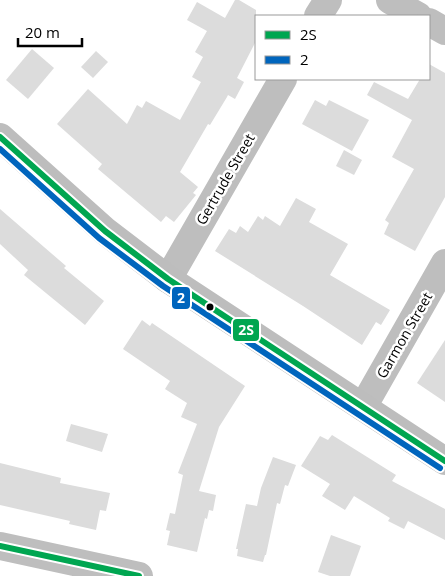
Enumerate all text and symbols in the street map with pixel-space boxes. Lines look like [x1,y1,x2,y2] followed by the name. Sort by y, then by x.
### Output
[18,15,81,47] scale bar
[255,15,430,80] legend
[25,22,60,42] text: 20 m
[300,24,317,44] text: 2S
[300,49,309,69] text: 2
[191,130,259,228] street label: Gertrude Street
[171,286,191,310] line badge: 2
[177,288,185,307] text: 2
[372,289,436,381] street label: Garmon Street
[205,302,215,312] unlabelled marker
[232,318,260,342] line badge: 2S
[238,320,254,339] text: 2S

